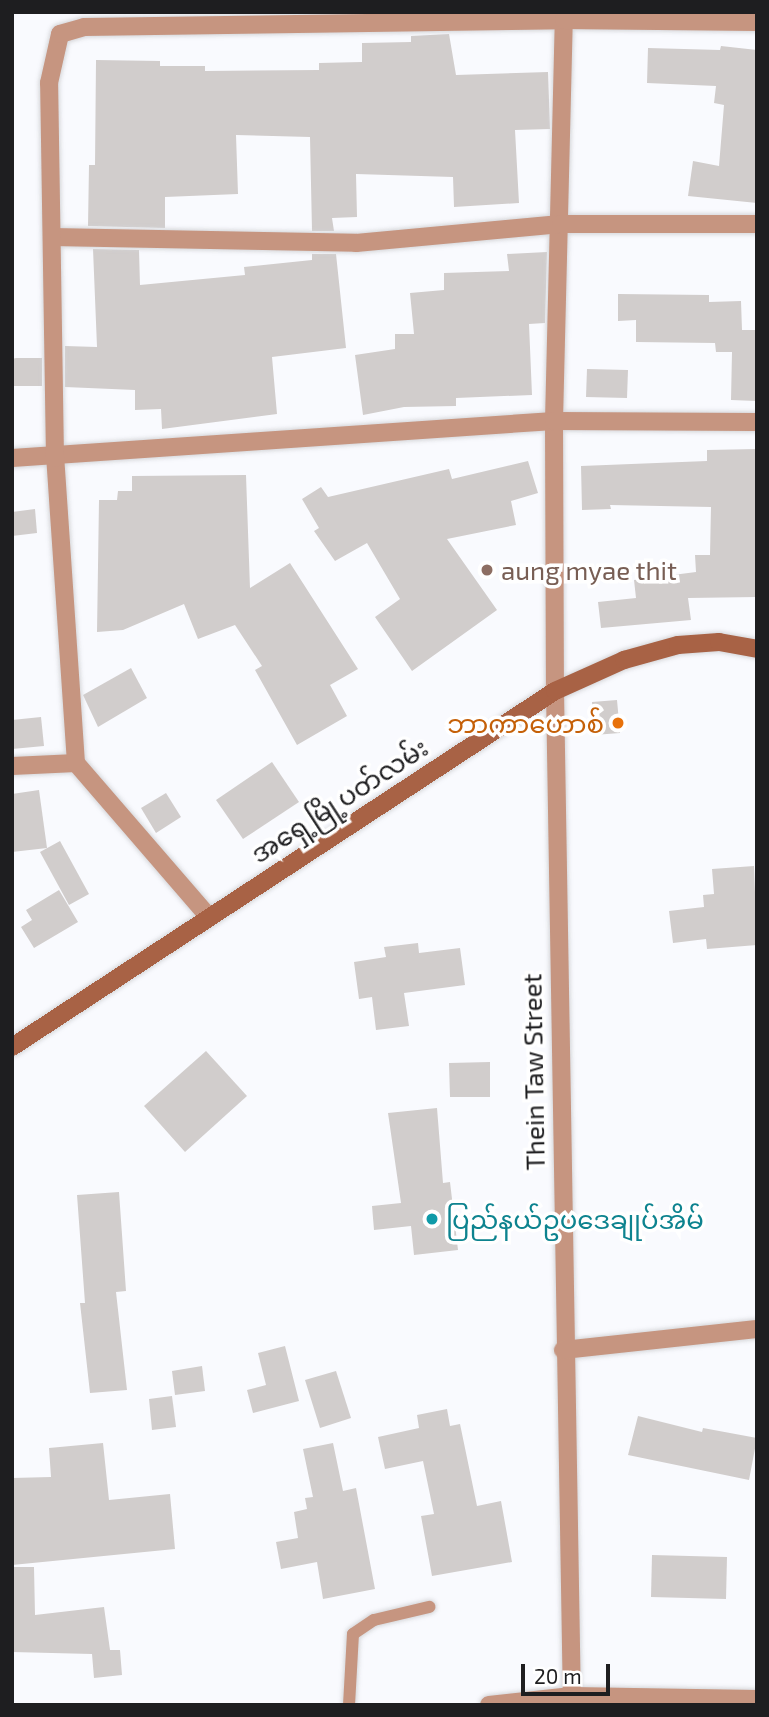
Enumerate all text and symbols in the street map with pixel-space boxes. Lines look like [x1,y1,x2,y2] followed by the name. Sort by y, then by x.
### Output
[501,554,677,586] place label: aung myae thit
[479,562,495,578] marker: aung myae thit
[447,707,604,739] place label: ဘာကာဟောစ်
[610,715,626,731] marker: ဘာကာဟောစ်
[244,731,434,869] street label: အရှေ့မြို့ပတ်လမ်း
[516,973,550,1171] street label: Thein Taw Street
[446,1203,704,1235] place label: ပြည်နယ်ဥပဒေချုပ်အိမ်
[424,1211,440,1227] marker: ပြည်နယ်ဥပဒေချုပ်အိမ်
[524,1650,613,1694] scale bar
[534,1663,582,1688] text: 20 m

